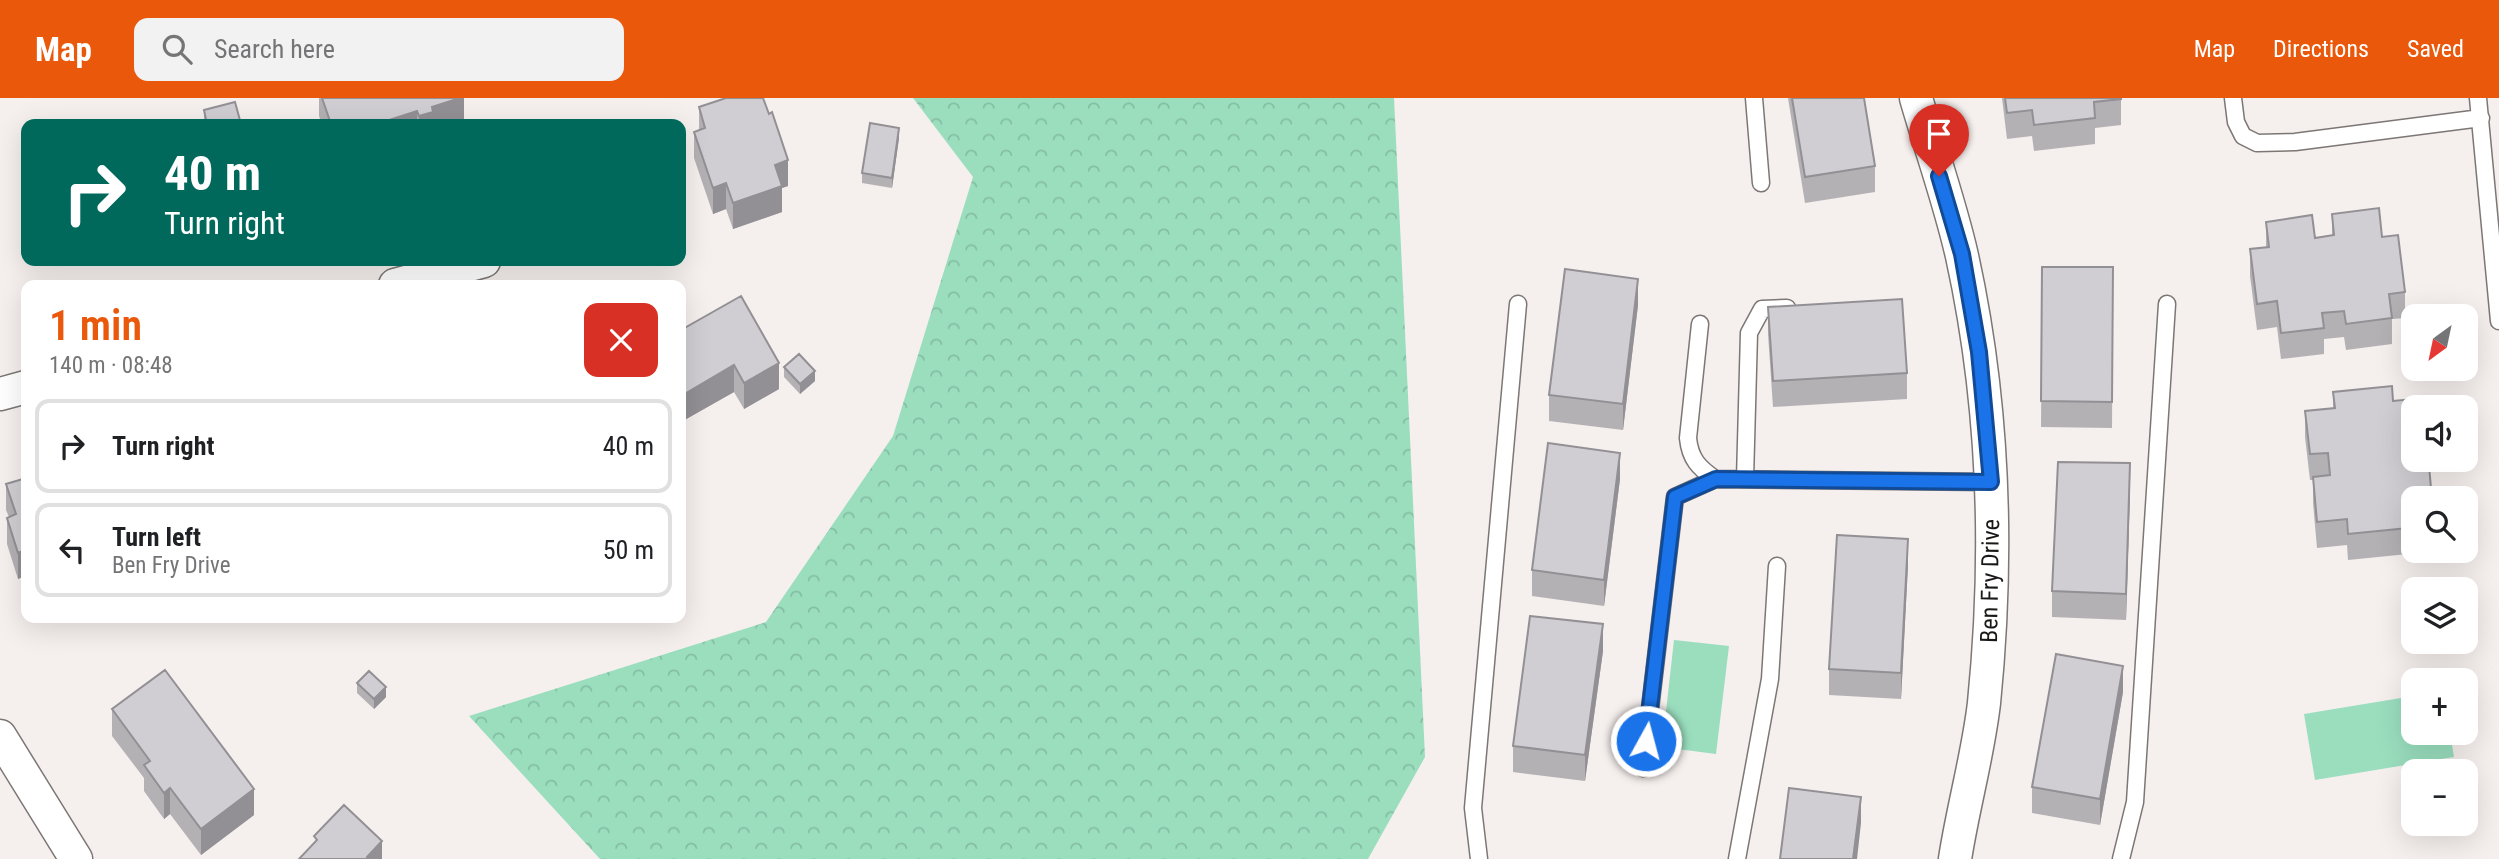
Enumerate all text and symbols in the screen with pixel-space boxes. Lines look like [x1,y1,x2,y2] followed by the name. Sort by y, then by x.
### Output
[134,18,624,81] search box
[35,30,92,69] text: Map
[158,30,196,68] icon: search
[214,34,335,64] text: Search here
[2194,35,2235,63] text: Map
[2273,35,2369,63] text: Directions
[2407,35,2464,63] text: Saved
[1909,104,1969,176] pin
[1920,115,1958,153] icon: arrive
[164,145,261,202] text: 40 m
[49,147,140,238] icon: right
[164,204,285,242] text: Turn right
[49,301,142,350] text: 1 min
[584,303,658,377] button: close
[2401,304,2478,382] north arrow
[2401,304,2478,836] map controls
[49,352,173,379] text: 140 m · 08:48
[2401,395,2478,472] button: sound
[53,427,91,465] icon: right
[112,431,214,461] text: Turn right
[603,431,654,461] text: 40 m
[2401,486,2478,563] button: search
[1975,519,2005,643] street label: Ben Fry Drive
[112,522,201,552] text: Turn left
[53,531,91,569] icon: left
[603,535,654,565] text: 50 m
[112,552,230,579] text: Ben Fry Drive
[2401,577,2478,654] button: layers
[2401,668,2478,745] button: +
[1609,704,1683,778] position arrow
[2401,759,2478,836] button: −

